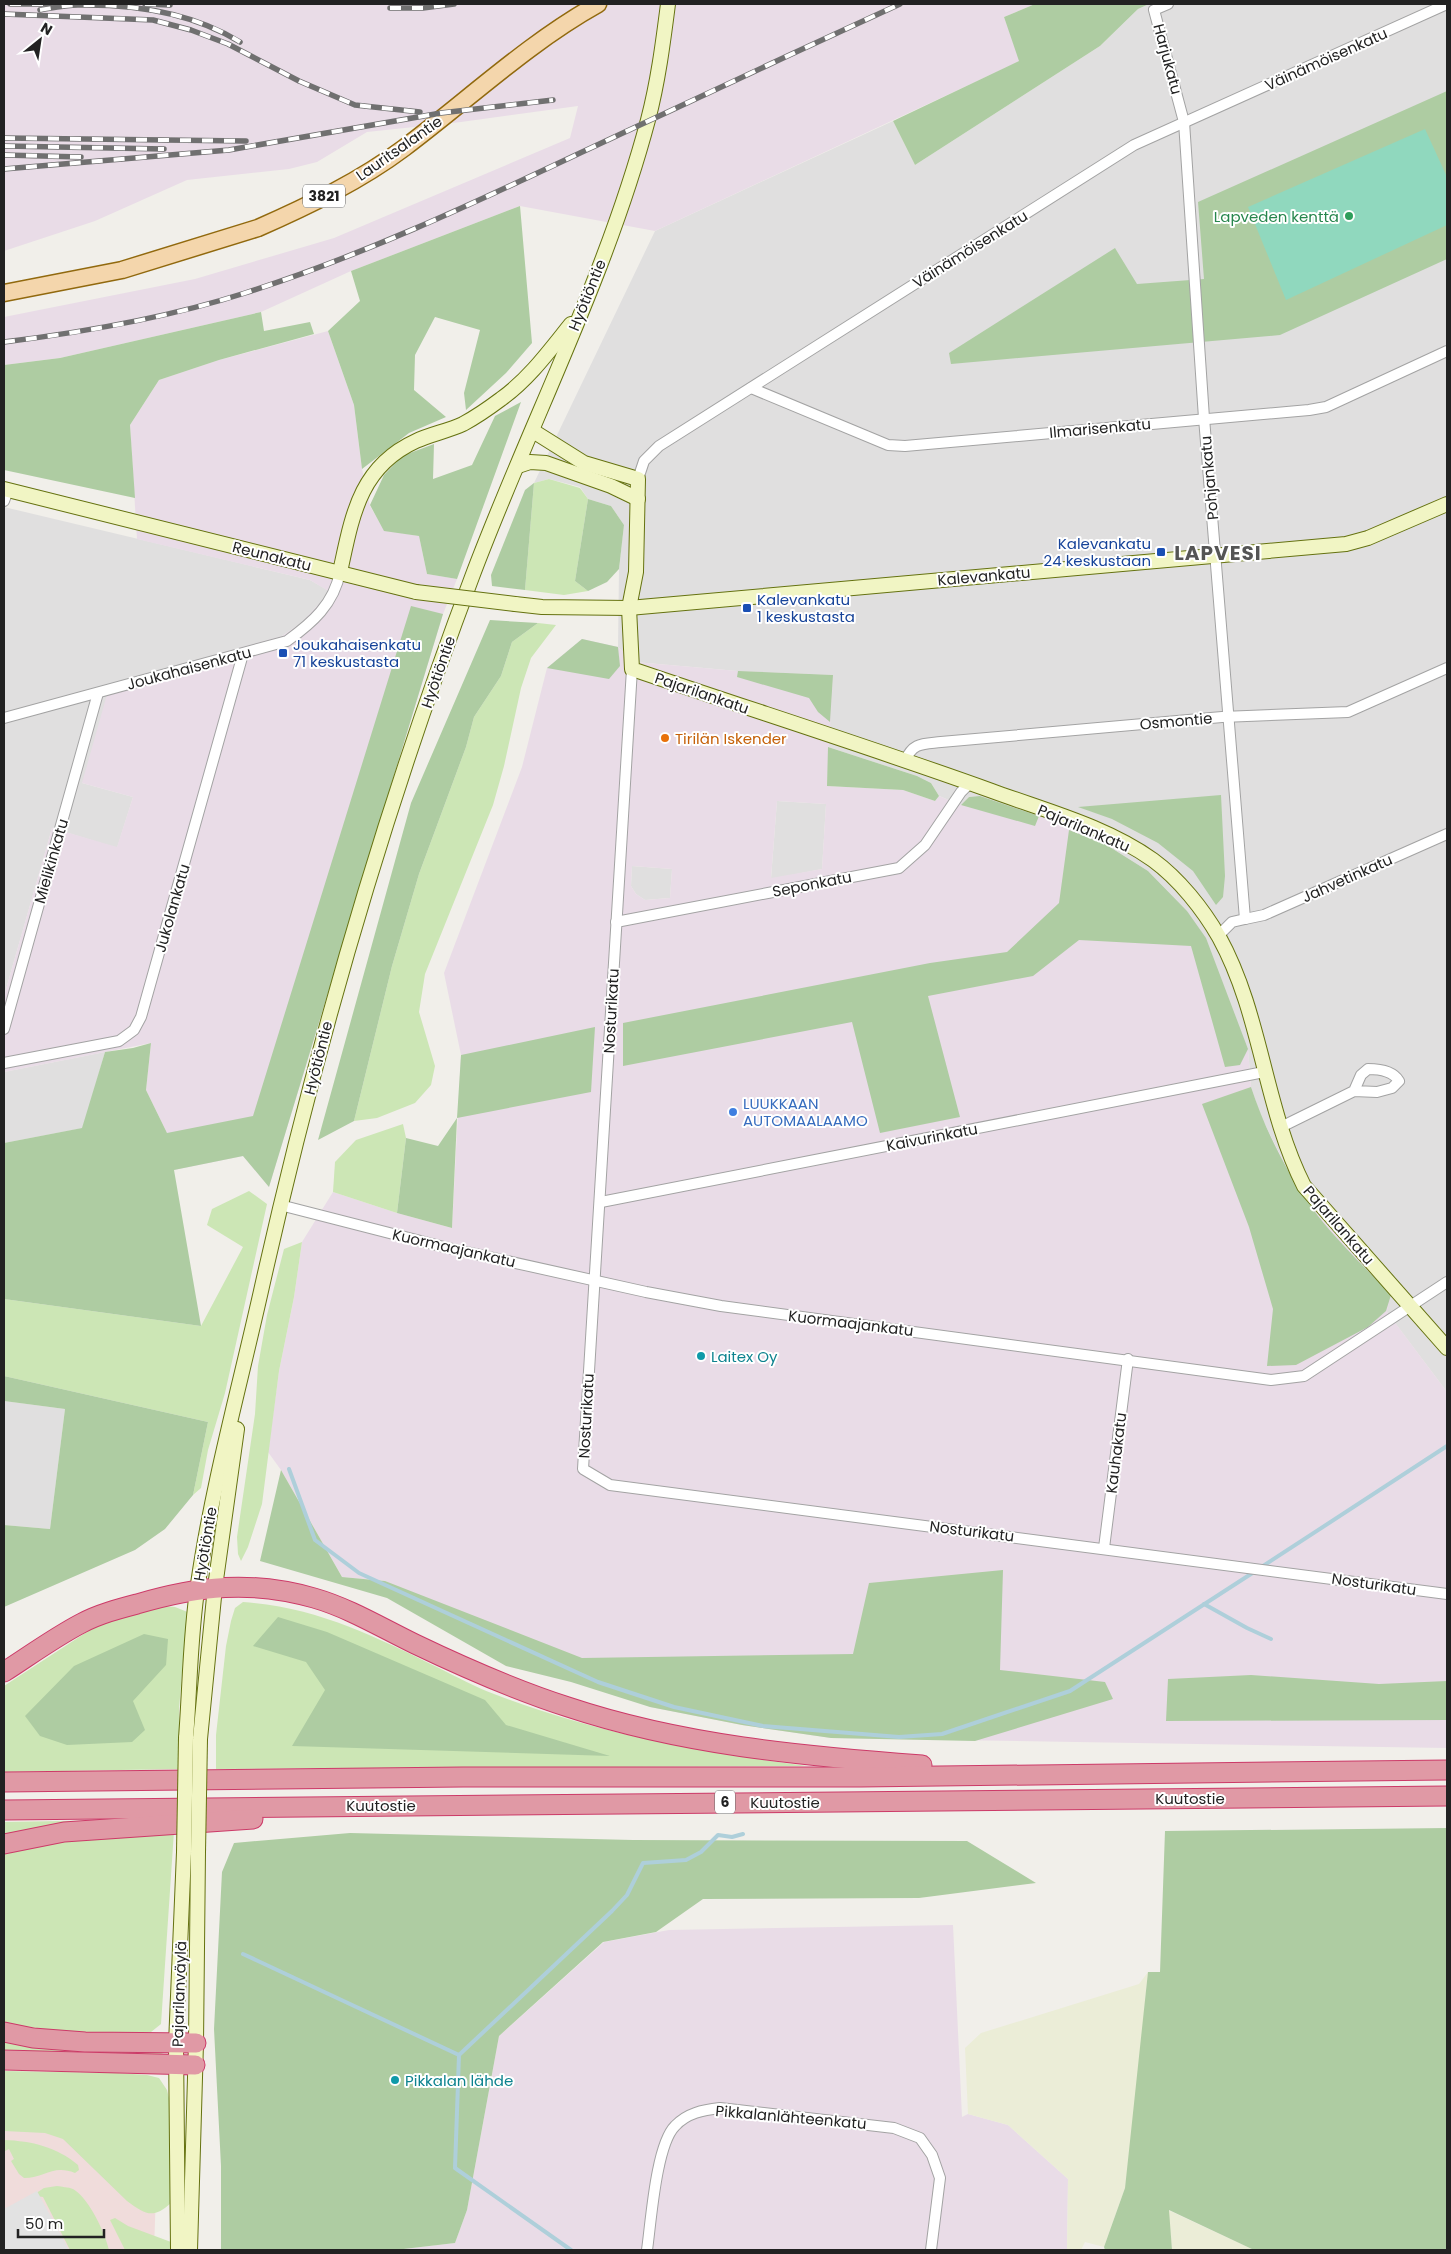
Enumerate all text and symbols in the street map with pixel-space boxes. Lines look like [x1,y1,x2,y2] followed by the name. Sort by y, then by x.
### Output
[15,15,65,65] north arrow
[37,17,56,40] text: N
[1148,21,1188,97] street label: Harjukatu
[1261,23,1391,95] street label: Väinämöisenkatu
[352,110,446,186] street label: Lauritsalantie
[303,185,345,208] road number: 3821
[908,205,1032,293] street label: Väinämöisenkatu
[1214,206,1339,227] place label: Lapveden kenttä
[1343,210,1355,222] marker: Lapveden kenttä
[563,256,611,334] street label: Hyötiöntie
[1048,413,1152,443] street label: Ilmarisenkatu
[1195,435,1223,521] street label: Pohjankatu
[1044,533,1151,571] place label: Kalevankatu 24 keskustaan
[230,536,314,576] street label: Reunakatu
[1174,539,1262,567] district label: LAPVESI
[1155,546,1167,558] marker: Kalevankatu 24 keskustaan
[937,561,1031,591] street label: Kalevankatu
[757,589,855,627] place label: Kalevankatu 1 keskustasta
[741,602,753,614] marker: Kalevankatu 1 keskustasta
[416,633,460,711] street label: Hyötiöntie
[293,634,421,672] place label: Joukahaisenkatu 71 keskustasta
[124,641,254,695] street label: Joukahaisenkatu
[277,647,289,659] marker: Joukahaisenkatu 71 keskustasta
[652,667,752,719] street label: Pajarilankatu
[1139,707,1213,735] street label: Osmontie
[675,728,787,749] place label: Tirilän Iskender
[659,732,671,744] marker: Tirilän Iskender
[1035,799,1133,857] street label: Pajarilankatu
[29,816,73,906] street label: Mielikinkatu
[1298,849,1396,907] street label: Jahvetinkatu
[149,861,195,955] street label: Jukolankatu
[771,866,853,902] street label: Seponkatu
[598,968,624,1054] street label: Nosturikatu
[299,1019,337,1097] street label: Hyötiöntie
[743,1093,868,1131] place label: LUUKKAAN AUTOMAALAAMO
[727,1106,739,1118] marker: LUUKKAAN AUTOMAALAAMO
[885,1118,979,1156] street label: Kaivurinkatu
[1299,1181,1379,1269] street label: Pajarilankatu
[390,1224,518,1272] street label: Kuormaajankatu
[787,1305,915,1341] street label: Kuormaajankatu
[711,1346,778,1367] place label: Laitex Oy
[695,1350,707,1362] marker: Laitex Oy
[573,1373,599,1459] street label: Nosturikatu
[1101,1411,1131,1495] street label: Kauhakatu
[188,1505,222,1583] street label: Hyötiöntie
[928,1515,1016,1547] street label: Nosturikatu
[1330,1568,1418,1600] street label: Nosturikatu
[1155,1788,1225,1809] street label: Kuutostie
[715,1790,735,1814] road number: 6
[750,1792,820,1813] street label: Kuutostie
[346,1795,416,1816] street label: Kuutostie
[167,1941,191,2047] street label: Pajarilanväylä
[405,2070,513,2091] place label: Pikkalan lähde
[389,2074,401,2086] marker: Pikkalan lähde
[715,2100,867,2134] street label: Pikkalanlähteenkatu
[18,2206,104,2238] scale bar
[25,2213,63,2234] text: 50 m

